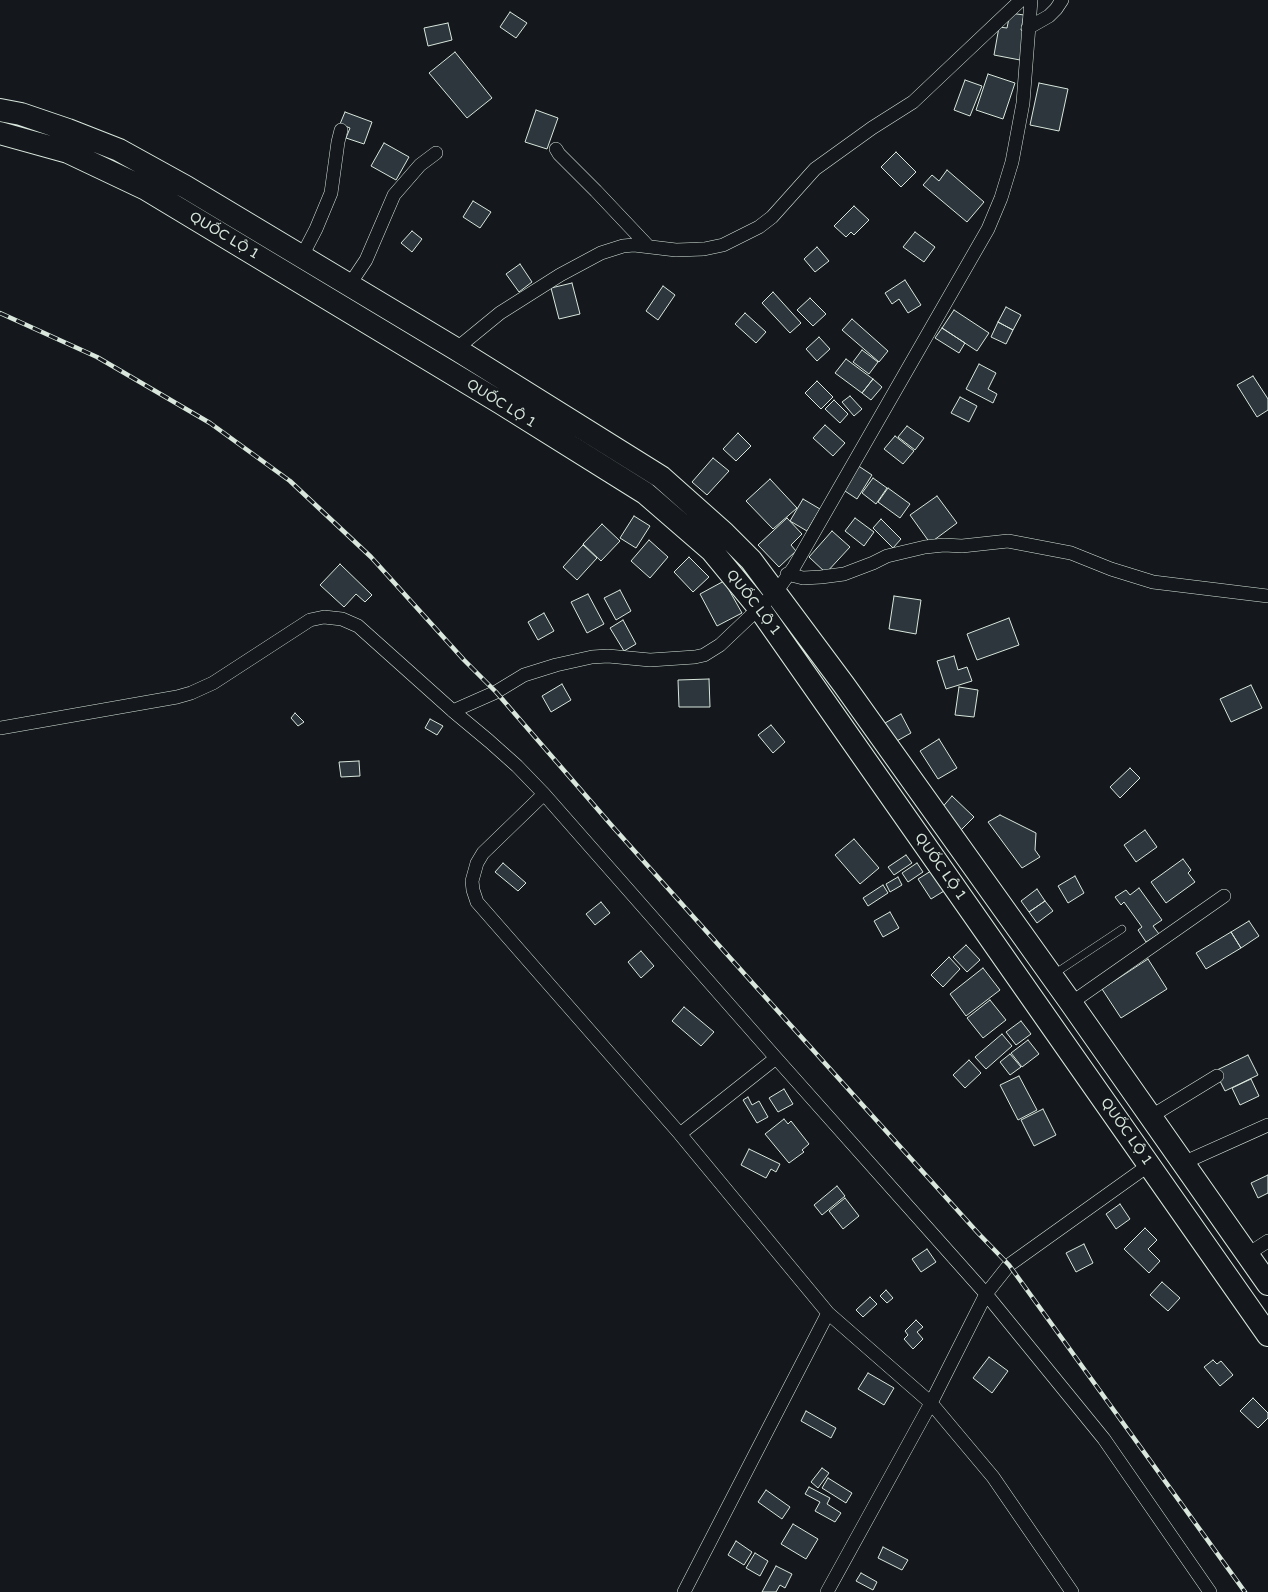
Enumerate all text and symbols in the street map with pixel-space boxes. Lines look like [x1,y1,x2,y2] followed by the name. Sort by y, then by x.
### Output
[186,209,262,263] street label: QUỐC LỘ 1
[463,376,539,432] street label: QUỐC LỘ 1
[722,567,784,639] street label: QUỐC LỘ 1
[911,830,969,904] street label: QUỐC LỘ 1
[1097,1095,1155,1169] street label: QUỐC LỘ 1

